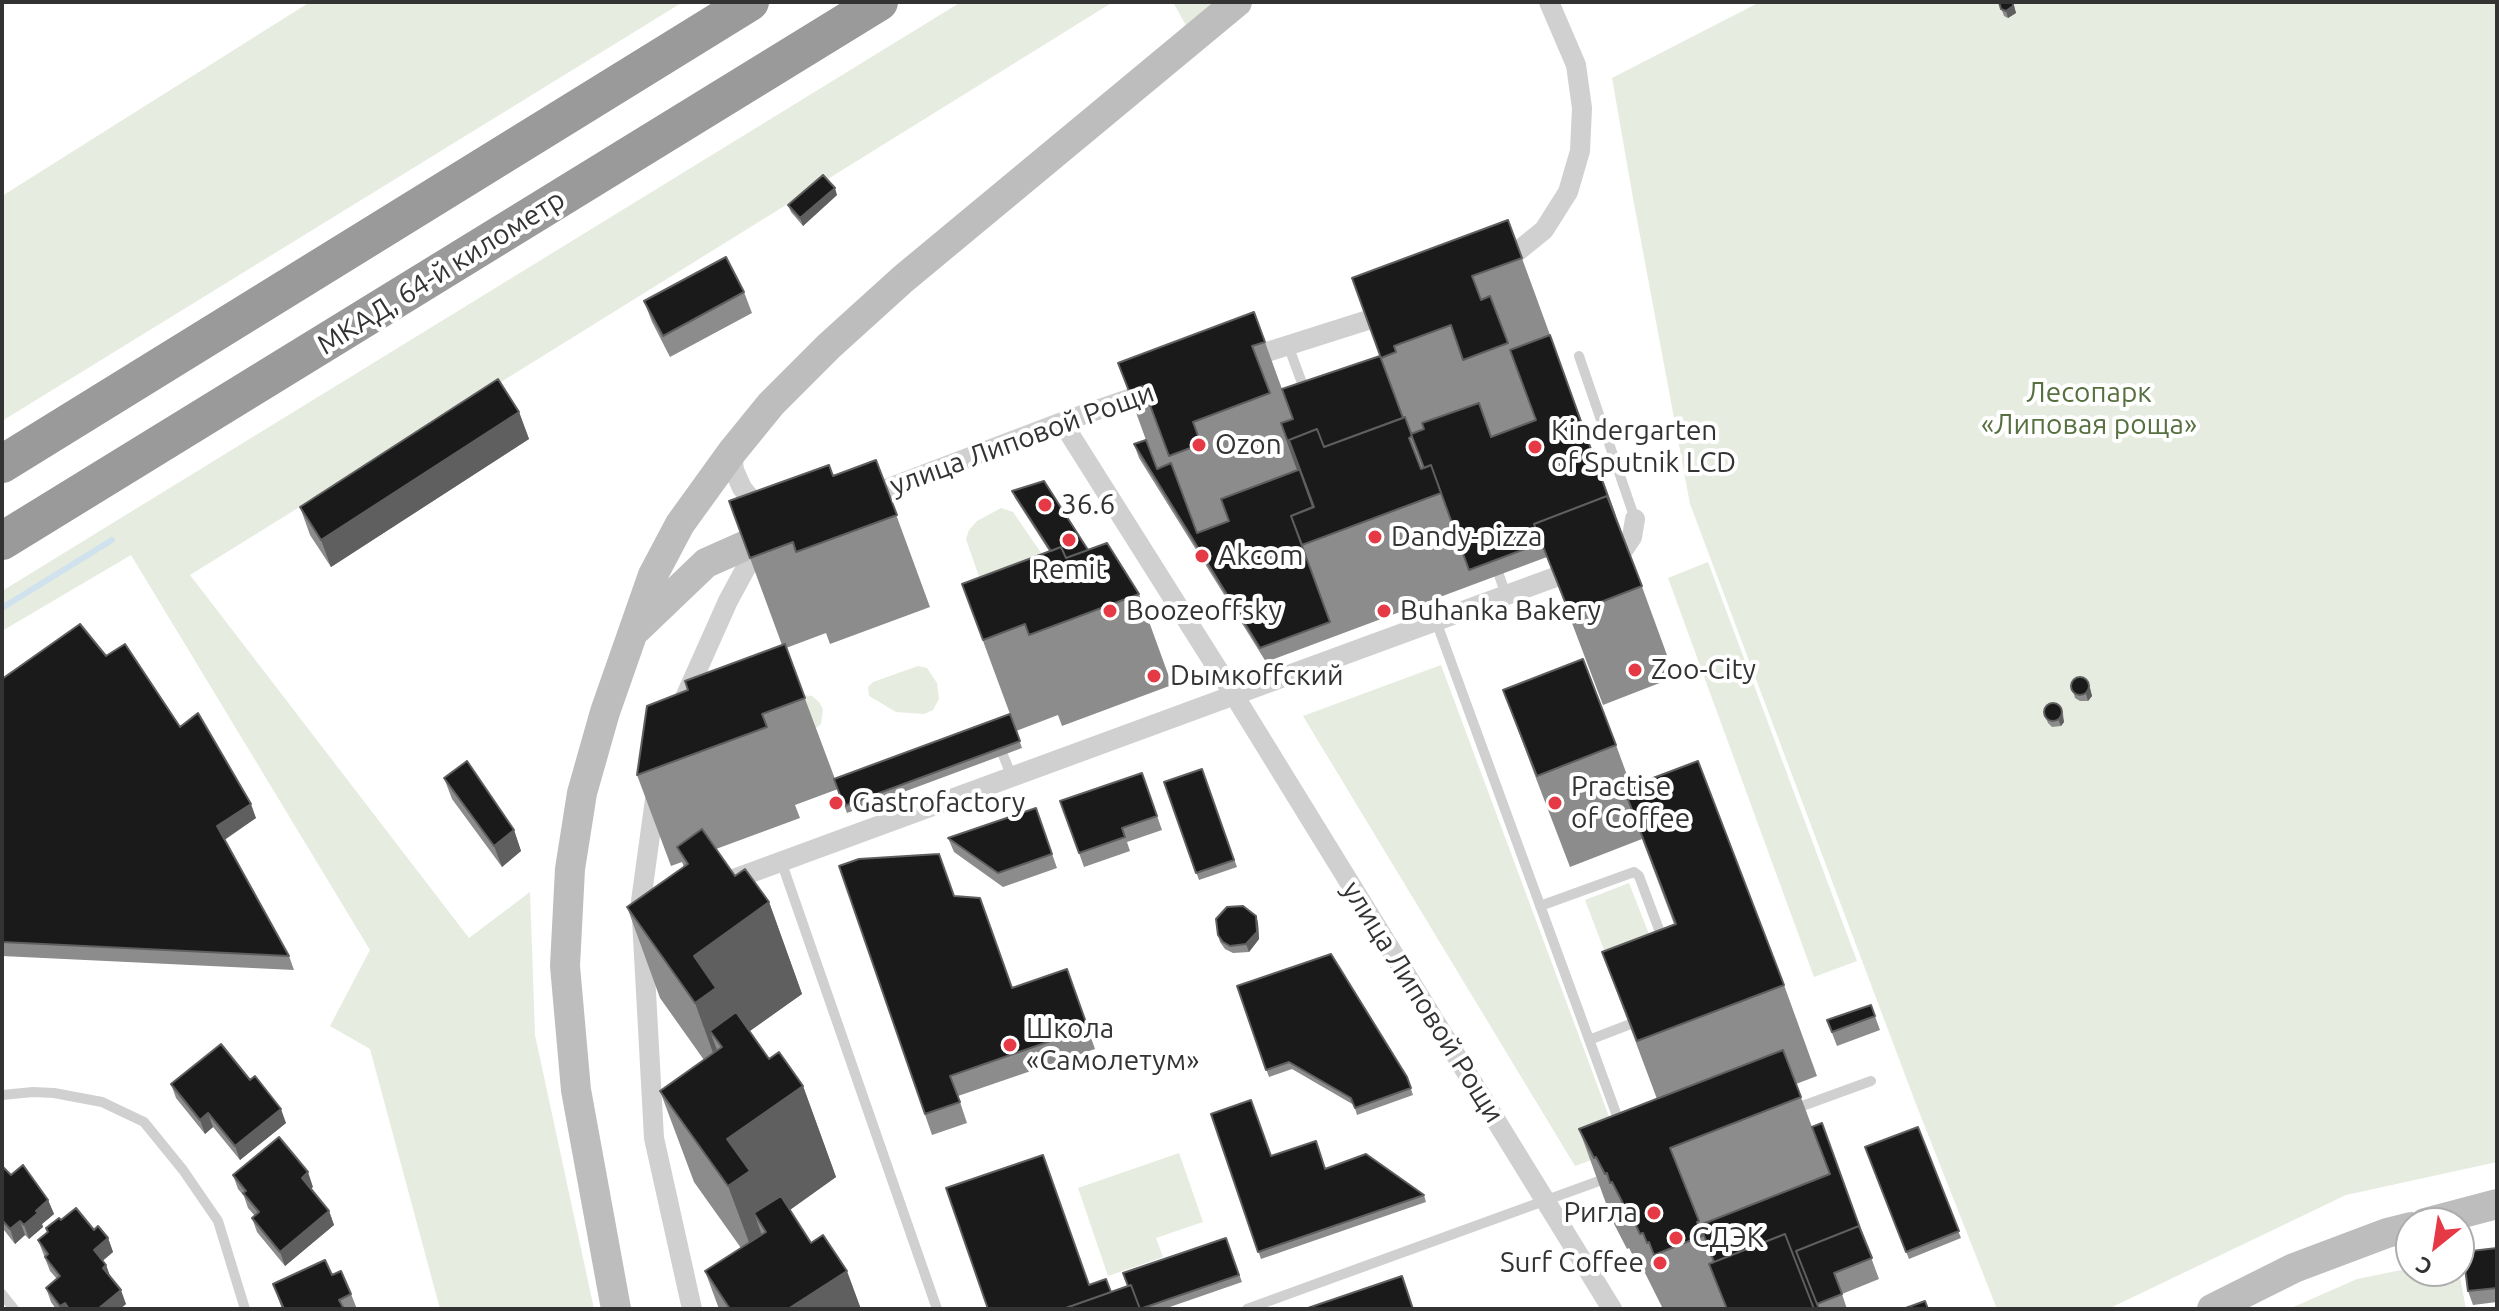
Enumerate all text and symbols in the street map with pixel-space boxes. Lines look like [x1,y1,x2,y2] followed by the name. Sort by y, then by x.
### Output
[311,182,571,362] street label: МКАД, 64-й километр
[885,376,1159,502] street label: улица Липовой Рощи
[1981,376,2197,442] park label: Лесопарк «Липовая роща»
[1551,414,1736,480] place label: Kindergarten of Sputnik LCD
[1215,428,1282,462] place label: Ozon
[1190,436,1208,454] marker: Ozon
[1526,438,1544,456] marker: Kindergarten of Sputnik LCD
[1061,488,1115,522] place label: 36.6
[1036,496,1054,514] marker: 36.6
[1391,520,1542,554] place label: Dandy-pizza
[1366,528,1384,546] marker: Dandy-pizza
[1060,531,1078,549] marker: Remit
[1218,539,1303,573] place label: Akcom
[1193,547,1211,565] marker: Akcom
[1032,553,1106,587] place label: Remit
[1126,594,1282,628] place label: Boozeoffsky
[1400,594,1601,628] place label: Buhanka Bakery
[1101,602,1119,620] marker: Boozeoffsky
[1375,602,1393,620] marker: Buhanka Bakery
[1651,653,1756,687] place label: Zoo-City
[1170,659,1344,693] place label: Dымкoffский
[1626,661,1644,679] marker: Zoo-City
[1145,667,1163,685] marker: Dымкoffский
[1571,770,1690,836] place label: Practise of Coffee
[852,786,1025,820] place label: Gastrofactory
[827,794,845,812] marker: Gastrofactory
[1546,794,1564,812] marker: Practise of Coffee
[1335,875,1511,1129] street label: улица Липовой Рощи
[1026,1012,1199,1078] place label: Школа «Самолетум»
[1001,1036,1019,1054] marker: Школа «Самолетум»
[1563,1196,1638,1230] place label: Ригла
[1645,1204,1663,1222] marker: Ригла
[2395,1207,2475,1287] north arrow
[1692,1221,1764,1255] place label: СДЭК
[1667,1229,1685,1247] marker: СДЭК
[1500,1246,1644,1280] place label: Surf Coffee
[2411,1252,2436,1281] text: С
[1651,1254,1669,1272] marker: Surf Coffee

